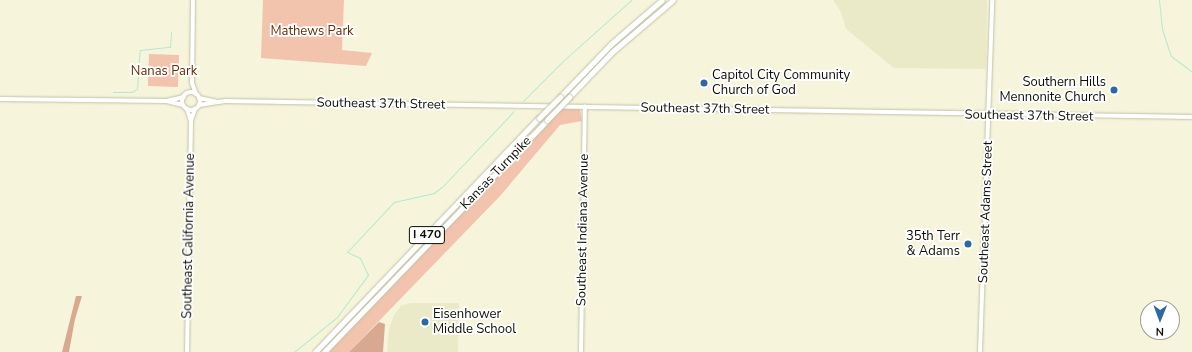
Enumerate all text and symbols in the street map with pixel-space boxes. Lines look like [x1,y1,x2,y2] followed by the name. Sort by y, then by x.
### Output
[270,23,354,39] park label: Mathews Park
[131,63,197,79] park label: Nanas Park
[712,68,850,99] place label: Capitol City Community Church of God
[999,75,1106,106] place label: Southern Hills Mennonite Church
[699,78,709,88] marker: Capitol City Community Church of God
[1109,85,1119,95] marker: Southern Hills Mennonite Church
[317,95,445,113] street label: Southeast 37th Street
[641,100,769,118] street label: Southeast 37th Street
[965,107,1093,125] street label: Southeast 37th Street
[457,133,535,213] street label: Kansas Turnpike
[976,141,996,283] street label: Southeast Adams Street
[180,153,198,319] street label: Southeast California Avenue
[574,154,592,306] street label: Southeast Indiana Avenue
[408,225,446,245] road number: I 470
[906,229,960,260] place label: 35th Terr & Adams
[963,239,973,249] marker: 35th Terr & Adams
[1140,300,1180,340] north arrow
[433,307,516,338] place label: Eisenhower Middle School
[420,317,430,327] marker: Eisenhower Middle School
[1156,324,1164,339] text: N

